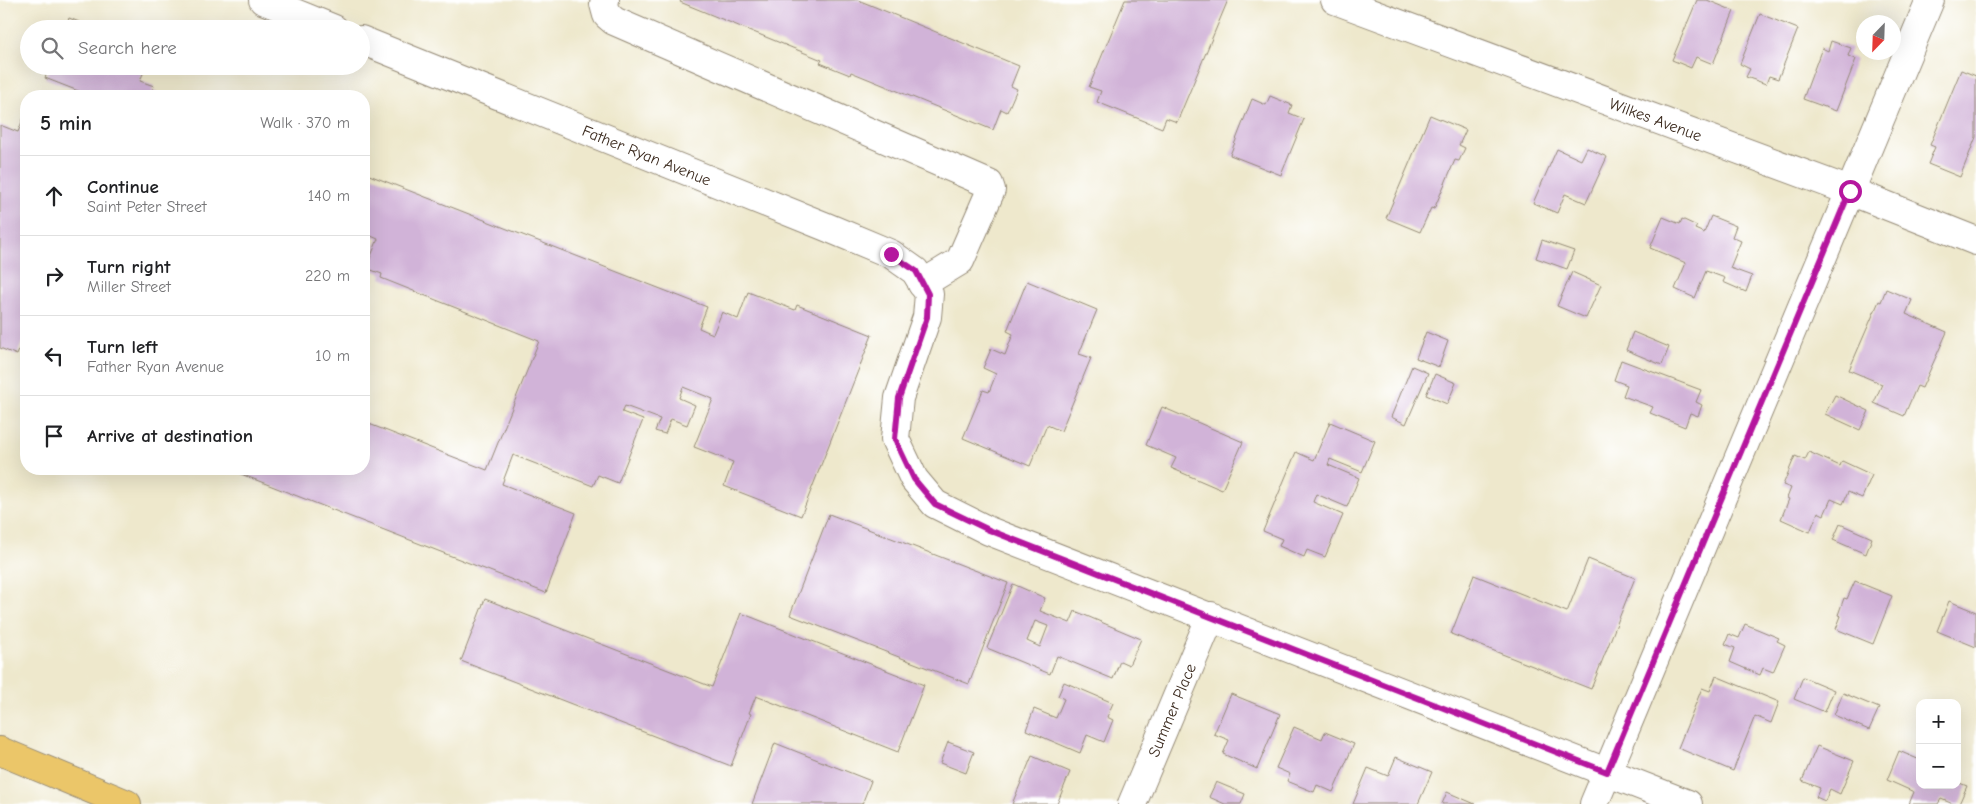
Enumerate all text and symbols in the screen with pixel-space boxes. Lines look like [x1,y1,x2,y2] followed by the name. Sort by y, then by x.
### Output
[1856,15,1901,60] north arrow
[20,20,370,75] search box
[38,34,66,62] icon: search
[78,37,177,59] text: Search here
[1607,95,1704,145] street label: Wilkes Avenue
[40,111,92,135] text: 5 min
[260,114,350,132] text: Walk · 370 m
[579,122,713,190] street label: Father Ryan Avenue
[87,176,159,198] text: Continue
[1839,180,1862,203] route start
[40,182,68,210] icon: ahead
[308,187,350,205] text: 140 m
[87,198,207,216] text: Saint Peter Street
[880,243,903,266] route end
[87,256,171,278] text: Turn right
[40,262,68,290] icon: right
[305,267,350,285] text: 220 m
[87,278,171,296] text: Miller Street
[87,336,158,358] text: Turn left
[40,342,68,370] icon: left
[315,347,350,365] text: 10 m
[87,358,224,376] text: Father Ryan Avenue
[40,422,68,450] icon: arrive
[87,425,253,447] text: Arrive at destination
[1145,661,1200,760] street label: Summer Place
[1916,699,1961,789] map controls
[1916,699,1961,744] button: +
[1916,744,1961,789] button: −

